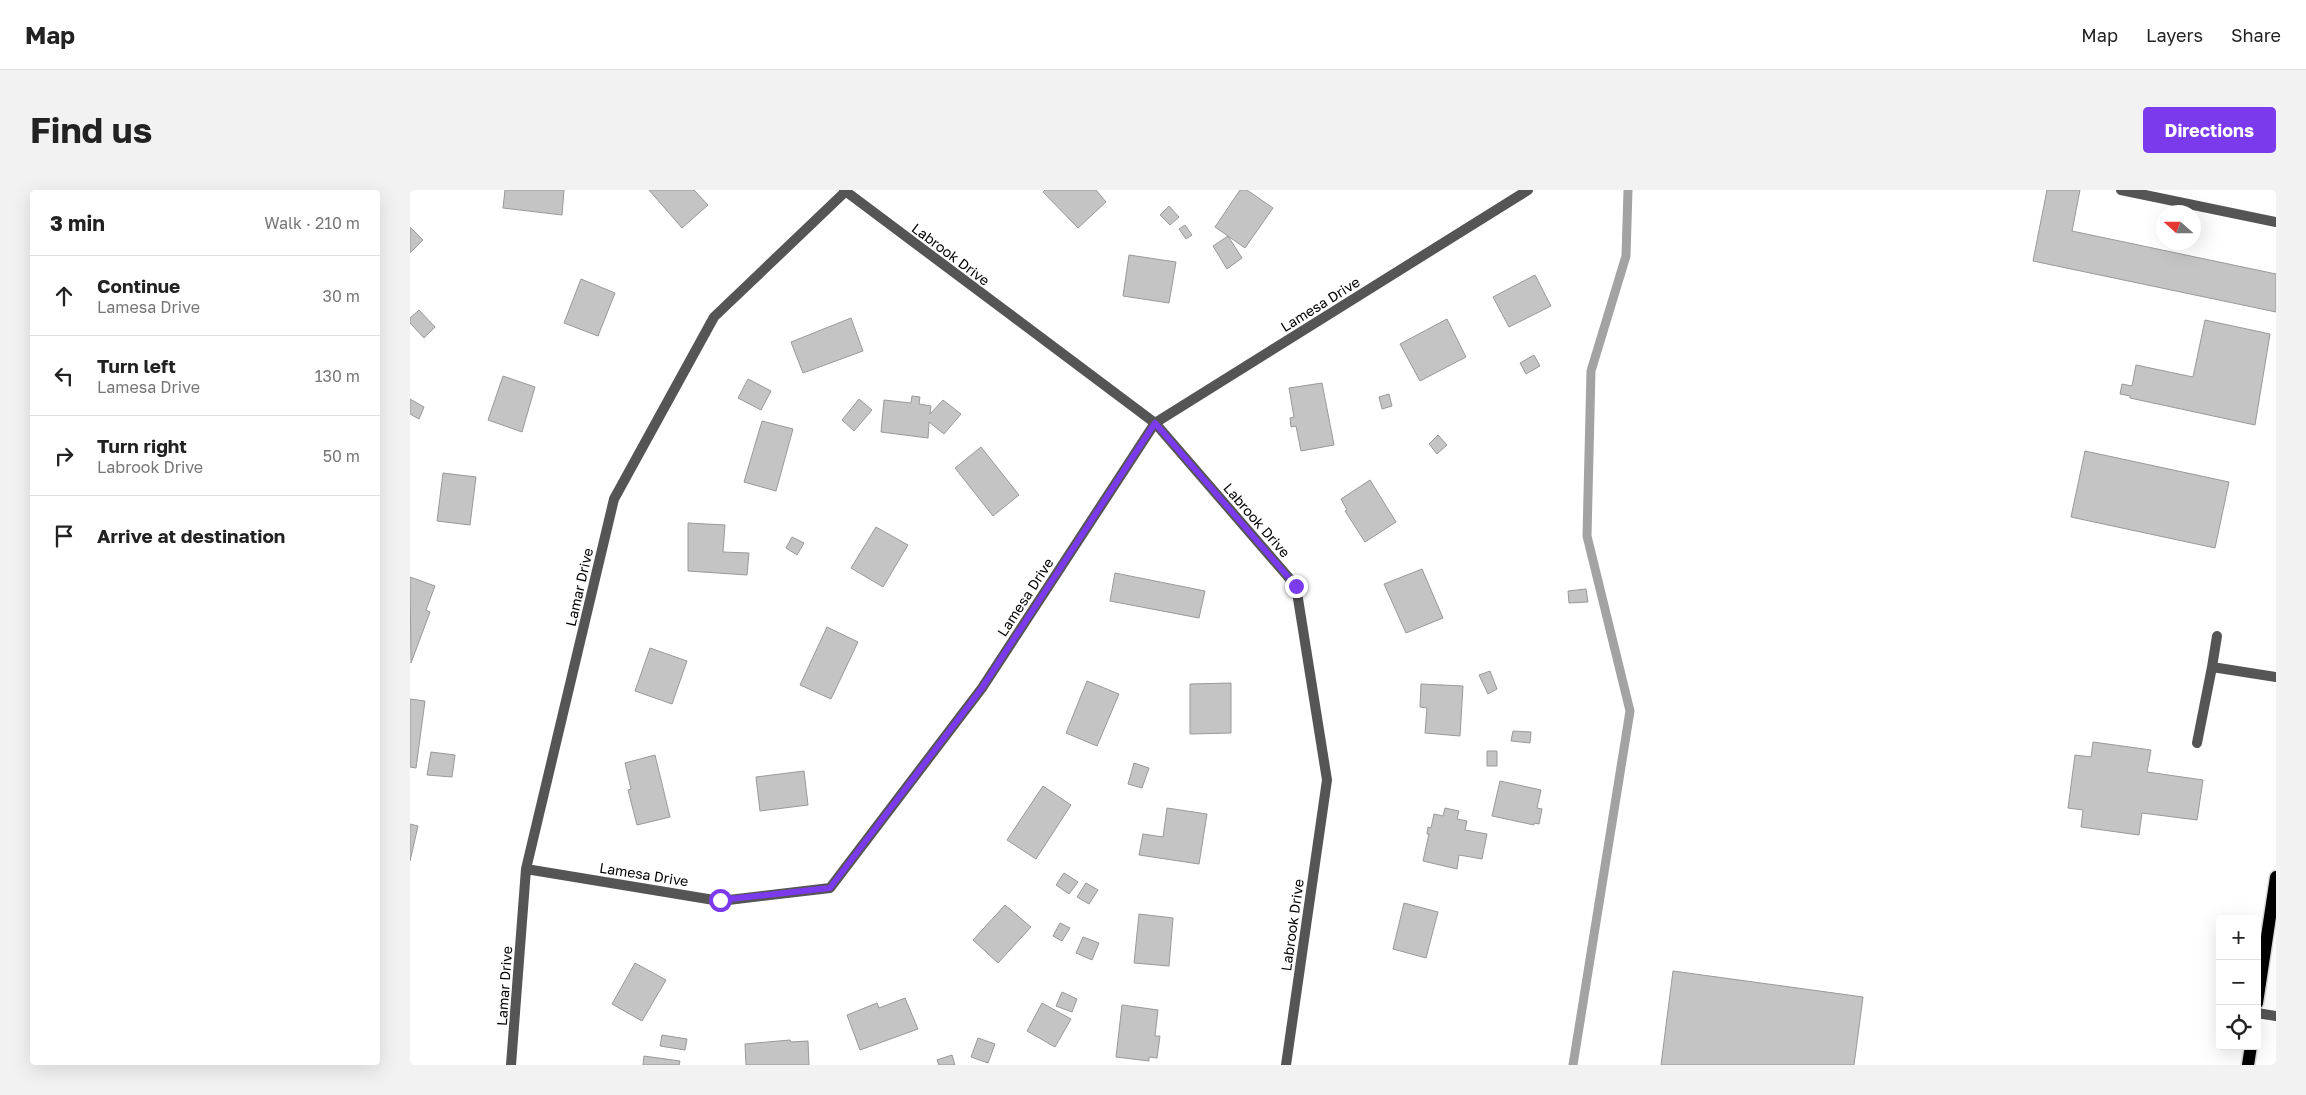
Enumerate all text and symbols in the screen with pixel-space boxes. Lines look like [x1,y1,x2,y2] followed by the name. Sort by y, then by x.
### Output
[25,20,75,49] text: Map
[2081,24,2118,46] text: Map
[2146,24,2203,46] text: Layers
[2231,24,2281,46] text: Share
[2143,107,2276,153] button: Directions
[30,109,152,151] text: Find us
[2156,205,2201,250] north arrow
[50,210,105,236] text: 3 min
[264,213,360,233] text: Walk · 210 m
[909,219,993,289] street label: Labrook Drive
[1277,273,1363,335] street label: Lamesa Drive
[97,274,180,297] text: Continue
[50,282,78,310] icon: ahead
[323,286,360,306] text: 30 m
[97,297,200,317] text: Lamesa Drive
[97,354,176,377] text: Turn left
[50,362,78,390] icon: left
[315,366,360,386] text: 130 m
[97,377,200,397] text: Lamesa Drive
[97,434,187,457] text: Turn right
[50,442,78,470] icon: right
[323,446,360,466] text: 50 m
[97,457,203,477] text: Labrook Drive
[1220,479,1294,561] street label: Labrook Drive
[50,522,78,550] icon: arrive
[97,524,285,547] text: Arrive at destination
[562,546,596,628] street label: Lamar Drive
[993,555,1057,639] street label: Lamesa Drive
[1285,575,1308,598] route end
[598,859,690,889] street label: Lamesa Drive
[1277,878,1307,972] street label: Labrook Drive
[709,889,732,912] route start
[2216,915,2261,1050] map controls
[2216,915,2261,960] button: +
[493,946,515,1026] street label: Lamar Drive
[2216,960,2261,1005] button: −
[2216,1005,2261,1050] button: locate

